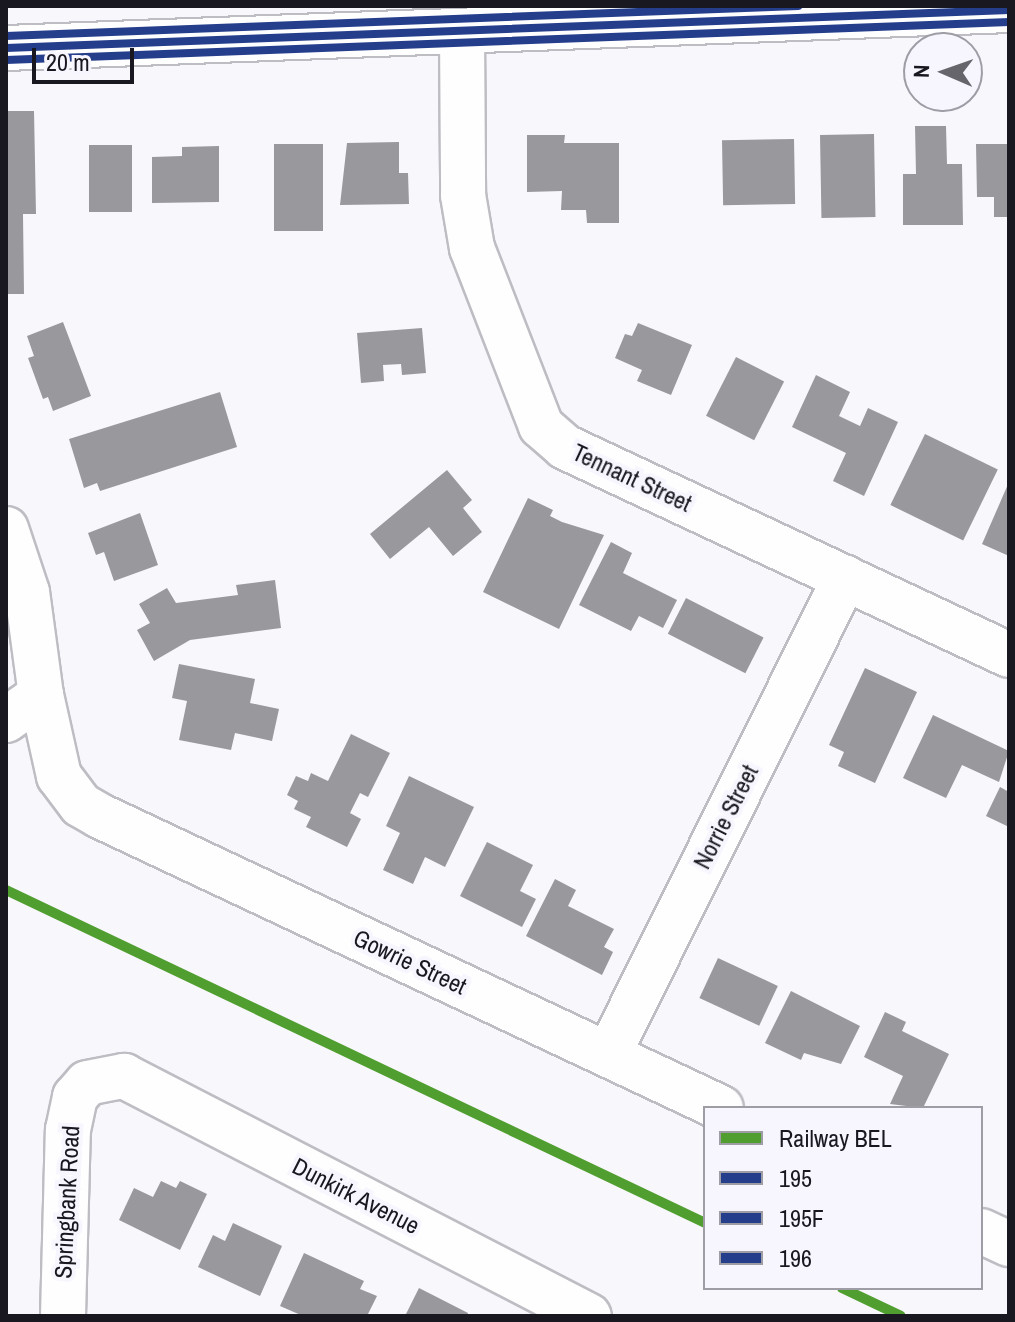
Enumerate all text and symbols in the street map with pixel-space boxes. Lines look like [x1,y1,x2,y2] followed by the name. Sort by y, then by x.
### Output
[36,32,138,82] scale bar
[903,32,983,112] north arrow
[46,46,90,78] text: 20 m
[906,64,936,78] text: N
[568,438,696,518] street label: Tennant Street
[688,760,764,874] street label: Norrie Street
[349,923,471,1001] street label: Gowrie Street
[703,1106,983,1290] legend
[779,1122,892,1154] text: Railway BEL
[49,1125,85,1279] street label: Springbank Road
[287,1151,425,1241] street label: Dunkirk Avenue
[779,1162,812,1194] text: 195
[779,1202,824,1234] text: 195F
[779,1242,812,1274] text: 196

